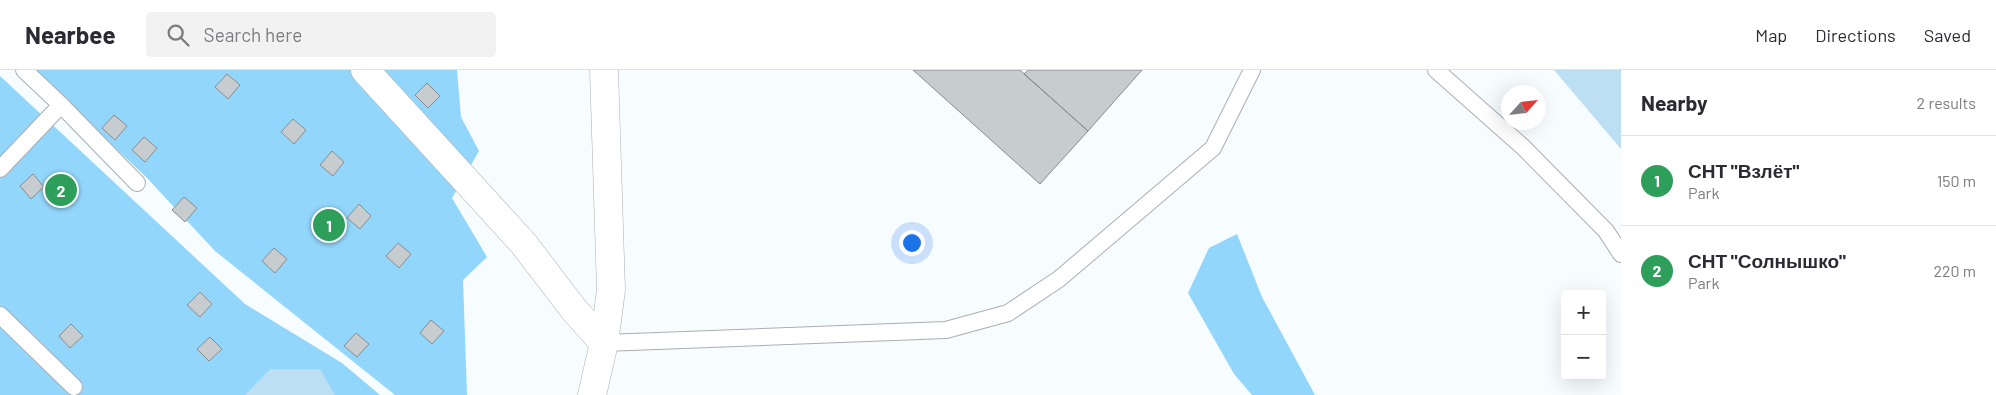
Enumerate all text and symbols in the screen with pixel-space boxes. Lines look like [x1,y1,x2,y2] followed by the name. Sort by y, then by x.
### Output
[146,12,496,57] search box
[25,20,116,49] text: Nearbee
[164,21,192,49] icon: search
[204,23,302,46] text: Search here
[1755,24,1787,46] text: Map
[1815,24,1896,46] text: Directions
[1924,24,1971,46] text: Saved
[1501,85,1546,130] north arrow
[1641,90,1707,115] text: Nearby
[1917,93,1976,112] text: 2 results
[1688,159,1799,182] text: СНТ "Взлёт"
[45,171,77,209] pin: 2
[1654,171,1660,190] text: 1
[1937,171,1976,190] text: 150 m
[1688,183,1719,202] text: Park
[313,206,345,244] pin: 1
[899,230,925,256] your location
[1688,249,1846,272] text: СНТ "Солнышко"
[1653,261,1661,280] text: 2
[1933,261,1976,280] text: 220 m
[1688,273,1719,292] text: Park
[1561,290,1606,380] map controls
[1561,290,1606,335] button: +
[1561,335,1606,380] button: −

